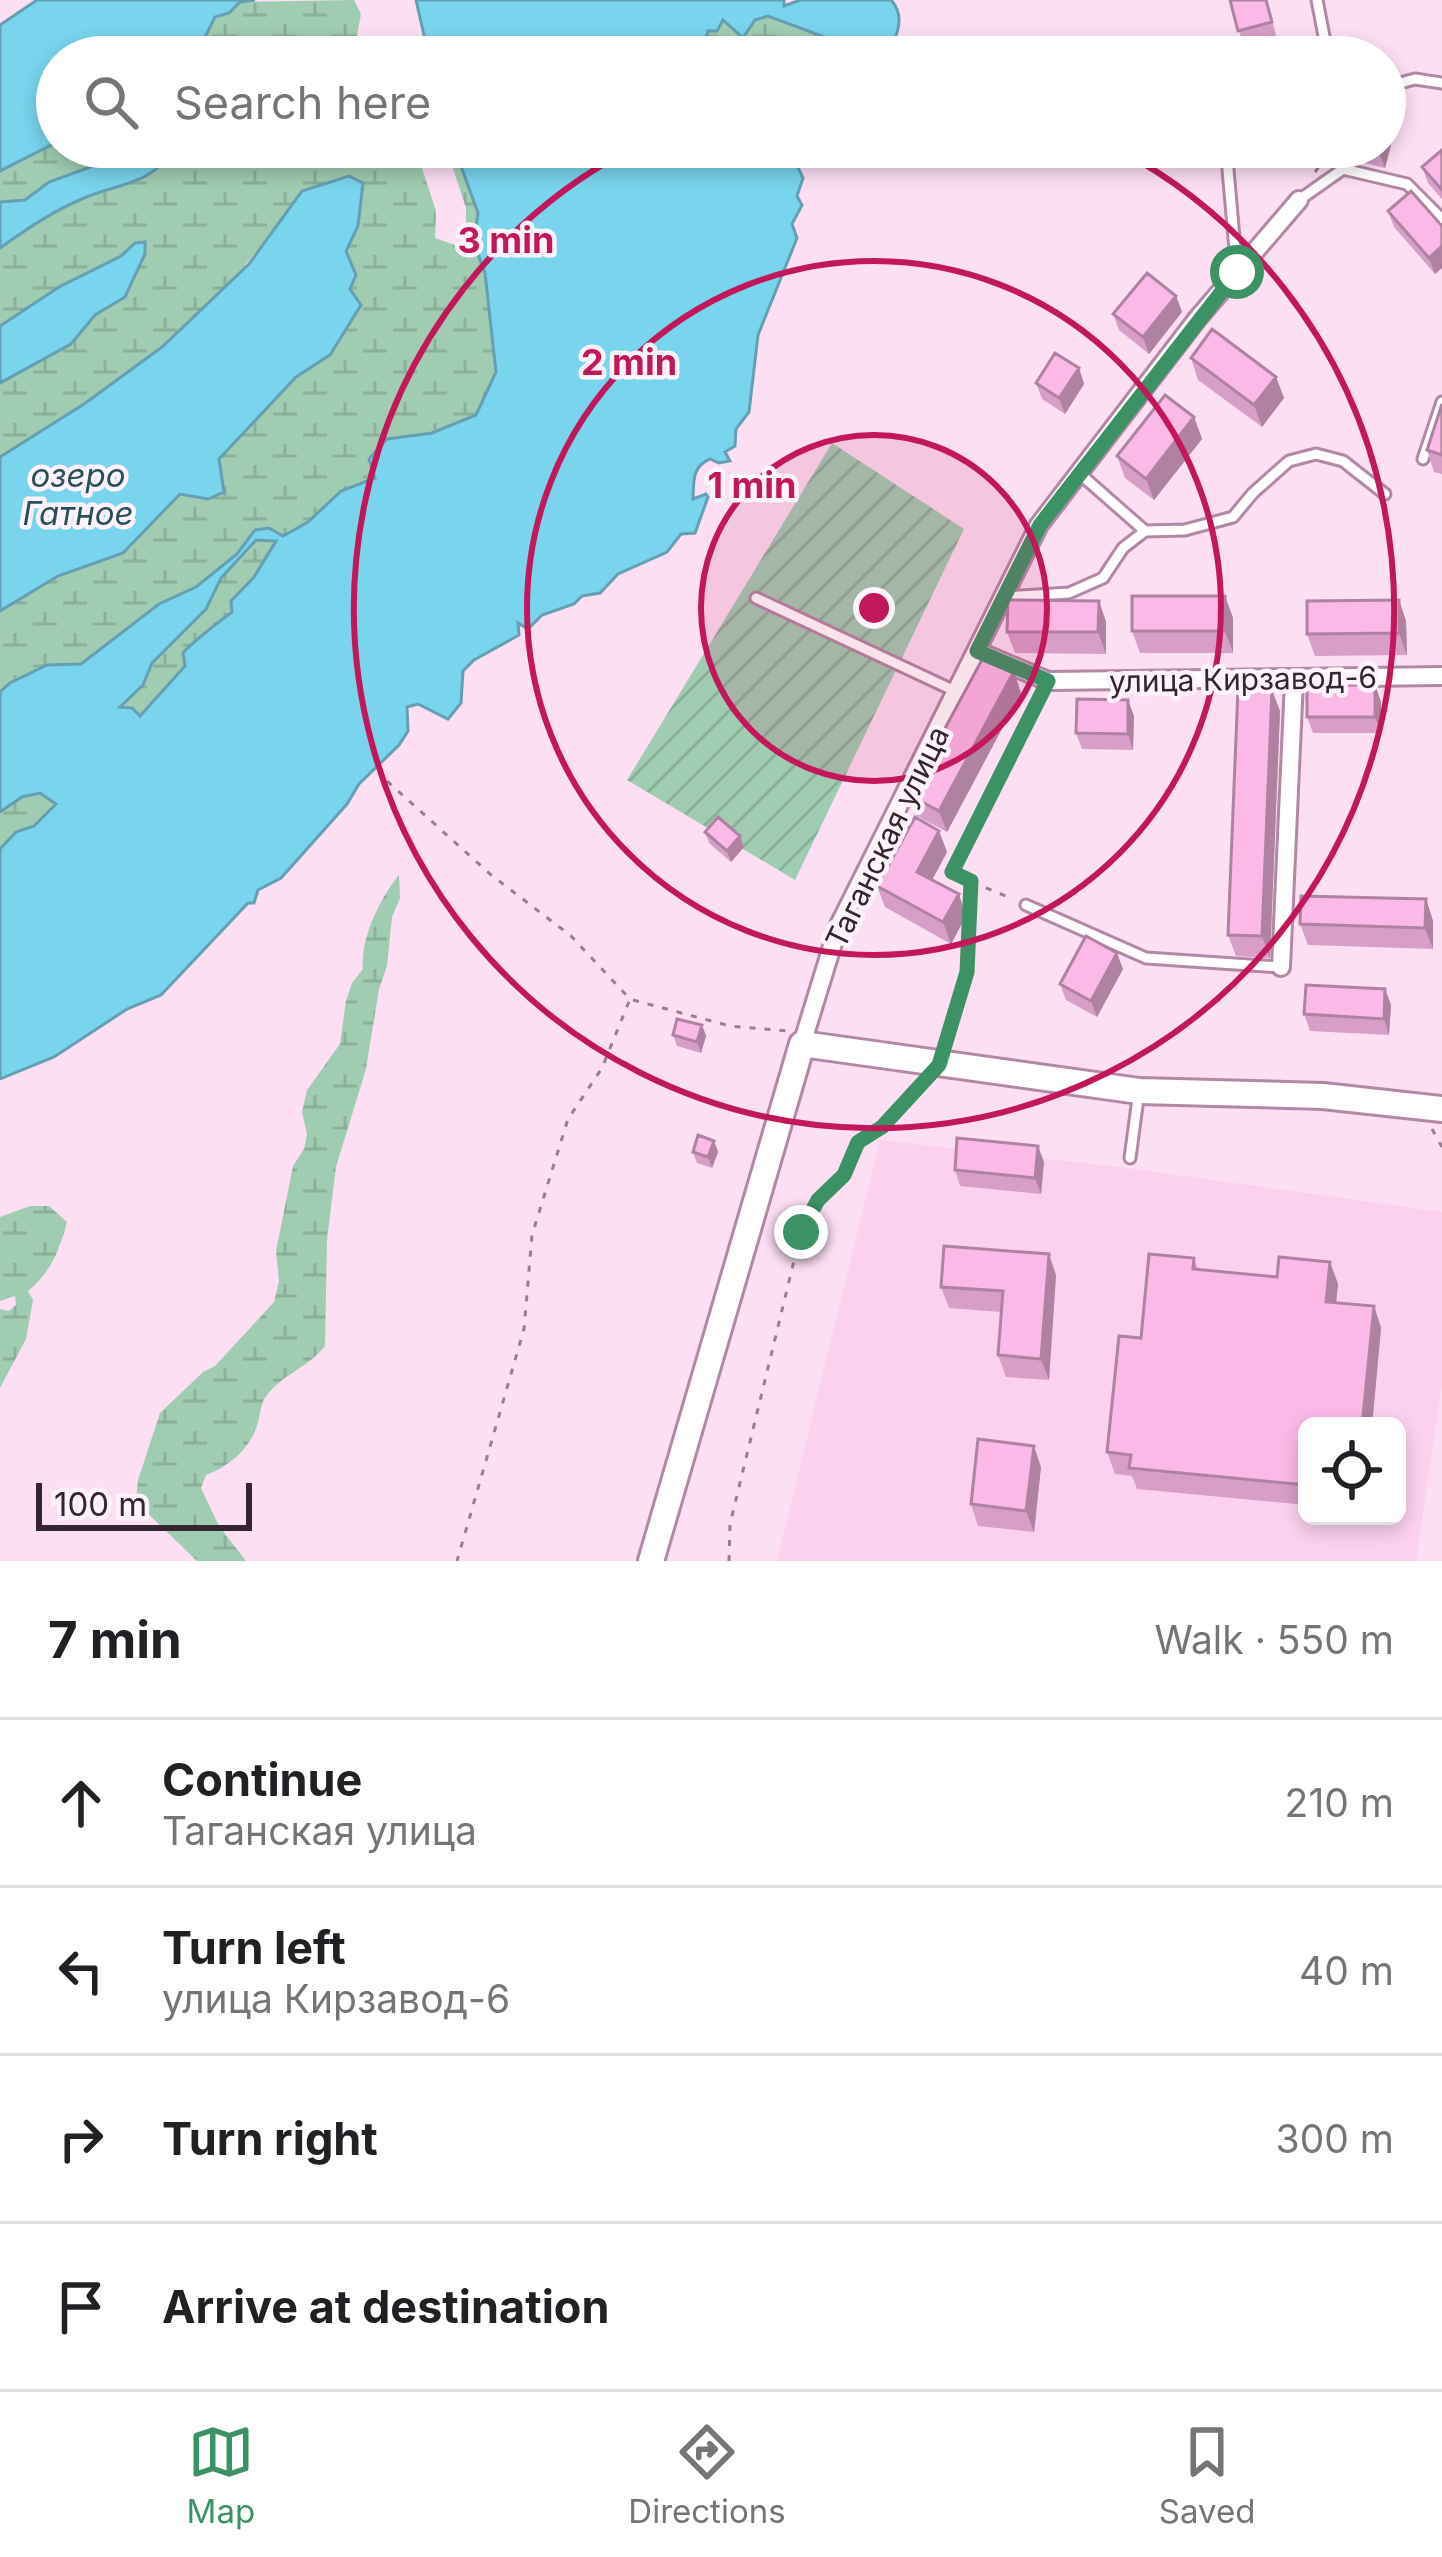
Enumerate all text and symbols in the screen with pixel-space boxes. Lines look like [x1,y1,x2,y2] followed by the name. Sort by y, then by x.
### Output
[36,36,1406,168] search box
[78,69,144,135] icon: search
[174,75,431,130] text: Search here
[458,218,554,262] text: 3 min
[1210,245,1264,299] route start
[581,340,677,384] text: 2 min
[22,455,134,533] water label: озеро Гатное
[707,463,797,507] text: 1 min
[853,587,895,629] centre of rings
[1109,659,1377,699] street label: улица Кирзавод-6
[818,720,956,954] street label: Таганская улица
[774,1205,828,1259] route end
[1298,1417,1406,1525] map controls
[1298,1417,1406,1525] button: locate
[36,1477,252,1530] scale bar
[54,1484,147,1524] text: 100 m
[48,1609,182,1670] text: 7 min
[1154,1616,1394,1663] text: Walk · 550 m
[162,1752,362,1807] text: Continue
[48,1770,114,1836] icon: ahead
[1285,1779,1394,1826] text: 210 m
[162,1807,477,1854] text: Таганская улица
[162,1920,346,1975] text: Turn left
[48,1938,114,2004] icon: left
[1299,1947,1394,1994] text: 40 m
[162,1975,510,2022] text: улица Кирзавод-6
[48,2106,114,2172] icon: right
[162,2111,378,2166] text: Turn right
[1276,2115,1394,2162] text: 300 m
[48,2274,114,2340] icon: arrive
[162,2279,609,2334] text: Arrive at destination
[187,2419,255,2531] tab: Map
[628,2419,786,2531] tab: Directions
[1159,2419,1255,2531] tab: Saved

